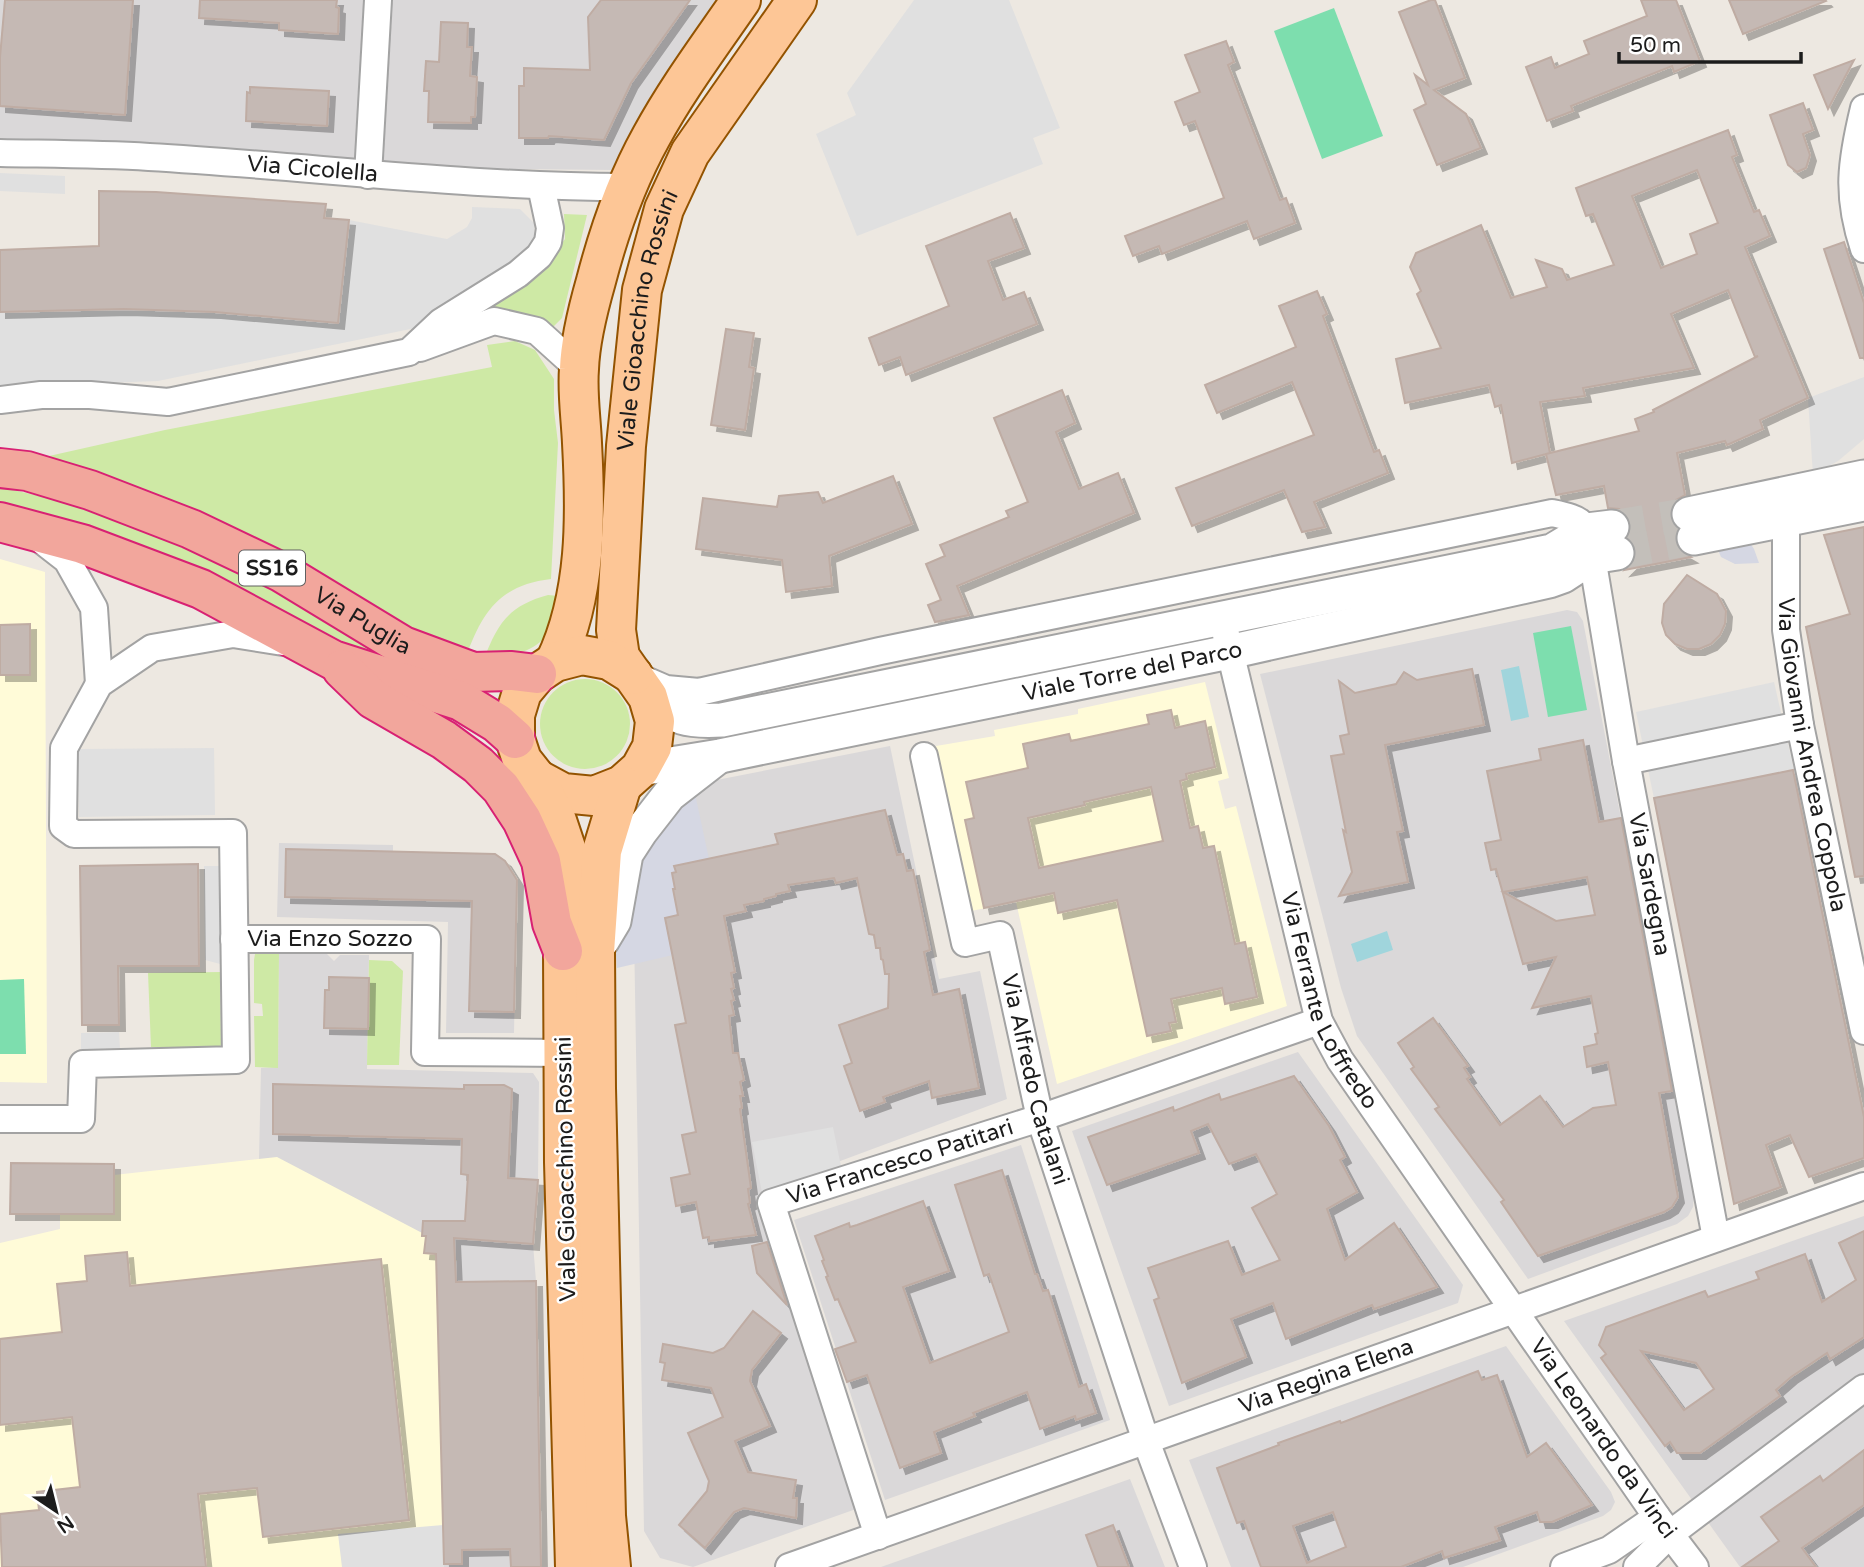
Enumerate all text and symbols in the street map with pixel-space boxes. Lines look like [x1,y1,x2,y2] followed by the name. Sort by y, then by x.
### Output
[1619,21,1801,65] scale bar
[1630,33,1681,58] text: 50 m
[246,150,379,189] street label: Via Cicolella
[612,185,685,453] street label: Viale Gioacchino Rossini
[239,550,305,586] road number: SS16
[309,581,414,661] street label: Via Puglia
[1772,597,1853,915] street label: Via Giovanni Andrea Coppola
[1020,635,1245,708] street label: Viale Torre del Parco
[1622,811,1677,958] street label: Via Sardegna
[1274,889,1384,1115] street label: Via Ferrante Loffredo
[247,925,413,953] street label: Via Enzo Sozzo
[995,971,1075,1189] street label: Via Alfredo Catalani
[550,1036,582,1302] street label: Viale Gioacchino Rossini
[783,1113,1017,1211] street label: Via Francesco Patitari
[1235,1333,1417,1420] street label: Via Regina Elena
[1524,1333,1683,1544] street label: Via Leonardo da Vinci
[21,1476,91,1546] north arrow
[53,1511,78,1537] text: N

